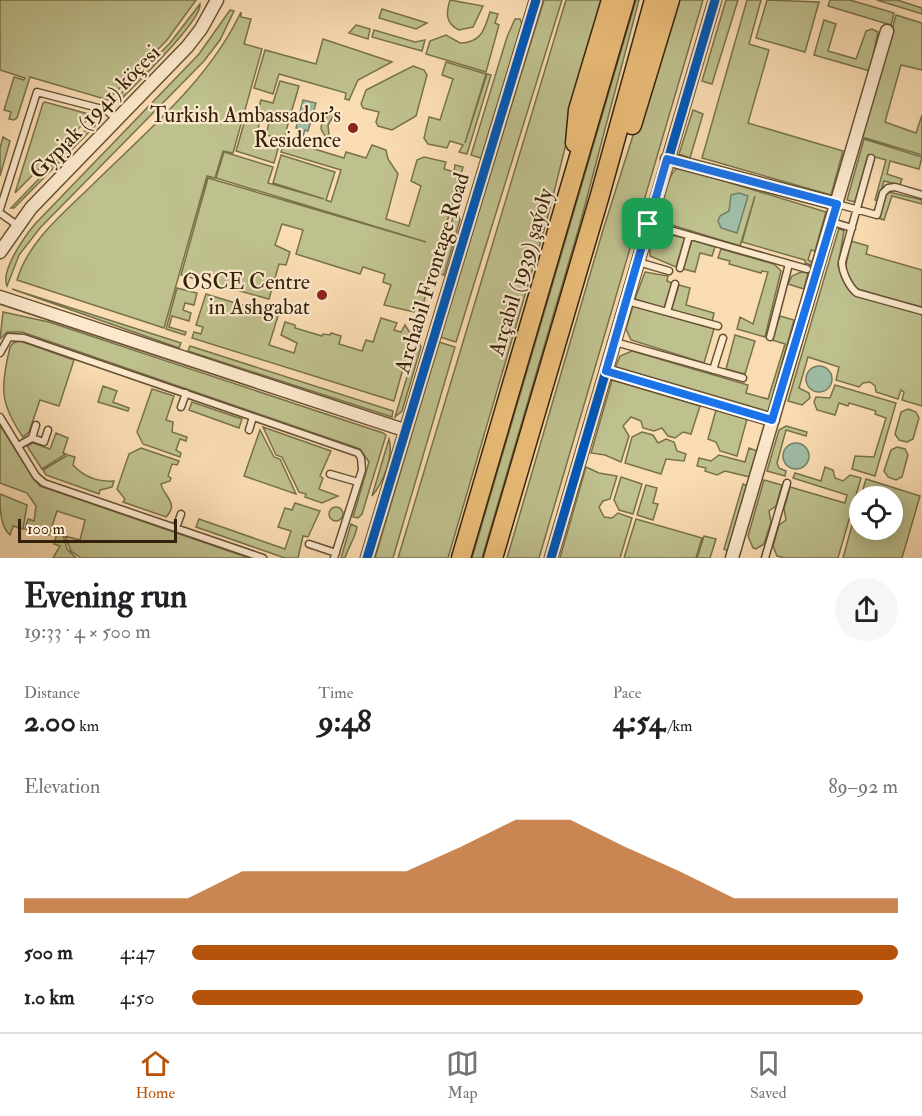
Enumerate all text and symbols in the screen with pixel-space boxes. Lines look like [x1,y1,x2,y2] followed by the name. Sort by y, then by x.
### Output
[24,39,167,186] street label: Gypjak (1941) köçesi
[150,101,341,154] place label: Turkish Ambassador's Residence
[346,121,360,135] marker: Turkish Ambassador's Residence
[388,169,476,378] street label: Archabil Frontage Road
[482,184,560,360] street label: Arçabil (1939) şaýoly
[622,198,673,249] pin
[631,207,664,240] icon: arrive
[182,268,310,321] place label: OSCE Centre in Ashgabat
[315,288,329,302] marker: OSCE Centre in Ashgabat
[849,486,903,540] map controls
[849,486,903,540] button: locate
[18,516,177,544] scale bar
[27,519,65,539] text: 100 m
[24,576,187,617] text: Evening run
[835,578,898,641] button: share
[24,619,151,644] text: 19:33 · 4 × 500 m
[24,683,80,703] text: Distance
[318,683,353,703] text: Time
[613,683,641,703] text: Pace
[24,703,76,740] text: 2.00
[318,703,371,740] text: 9:48
[613,703,665,740] text: 4:54
[76,716,99,736] text: km
[665,716,692,736] text: /km
[24,774,100,799] text: Elevation
[828,774,898,799] text: 89–92 m
[24,940,73,965] text: 500 m
[120,940,155,965] text: 4:47
[24,985,75,1010] text: 1.0 km
[120,985,155,1010] text: 4:50
[135,1047,175,1103] tab: Home
[446,1047,479,1103] tab: Map
[750,1047,787,1103] tab: Saved

